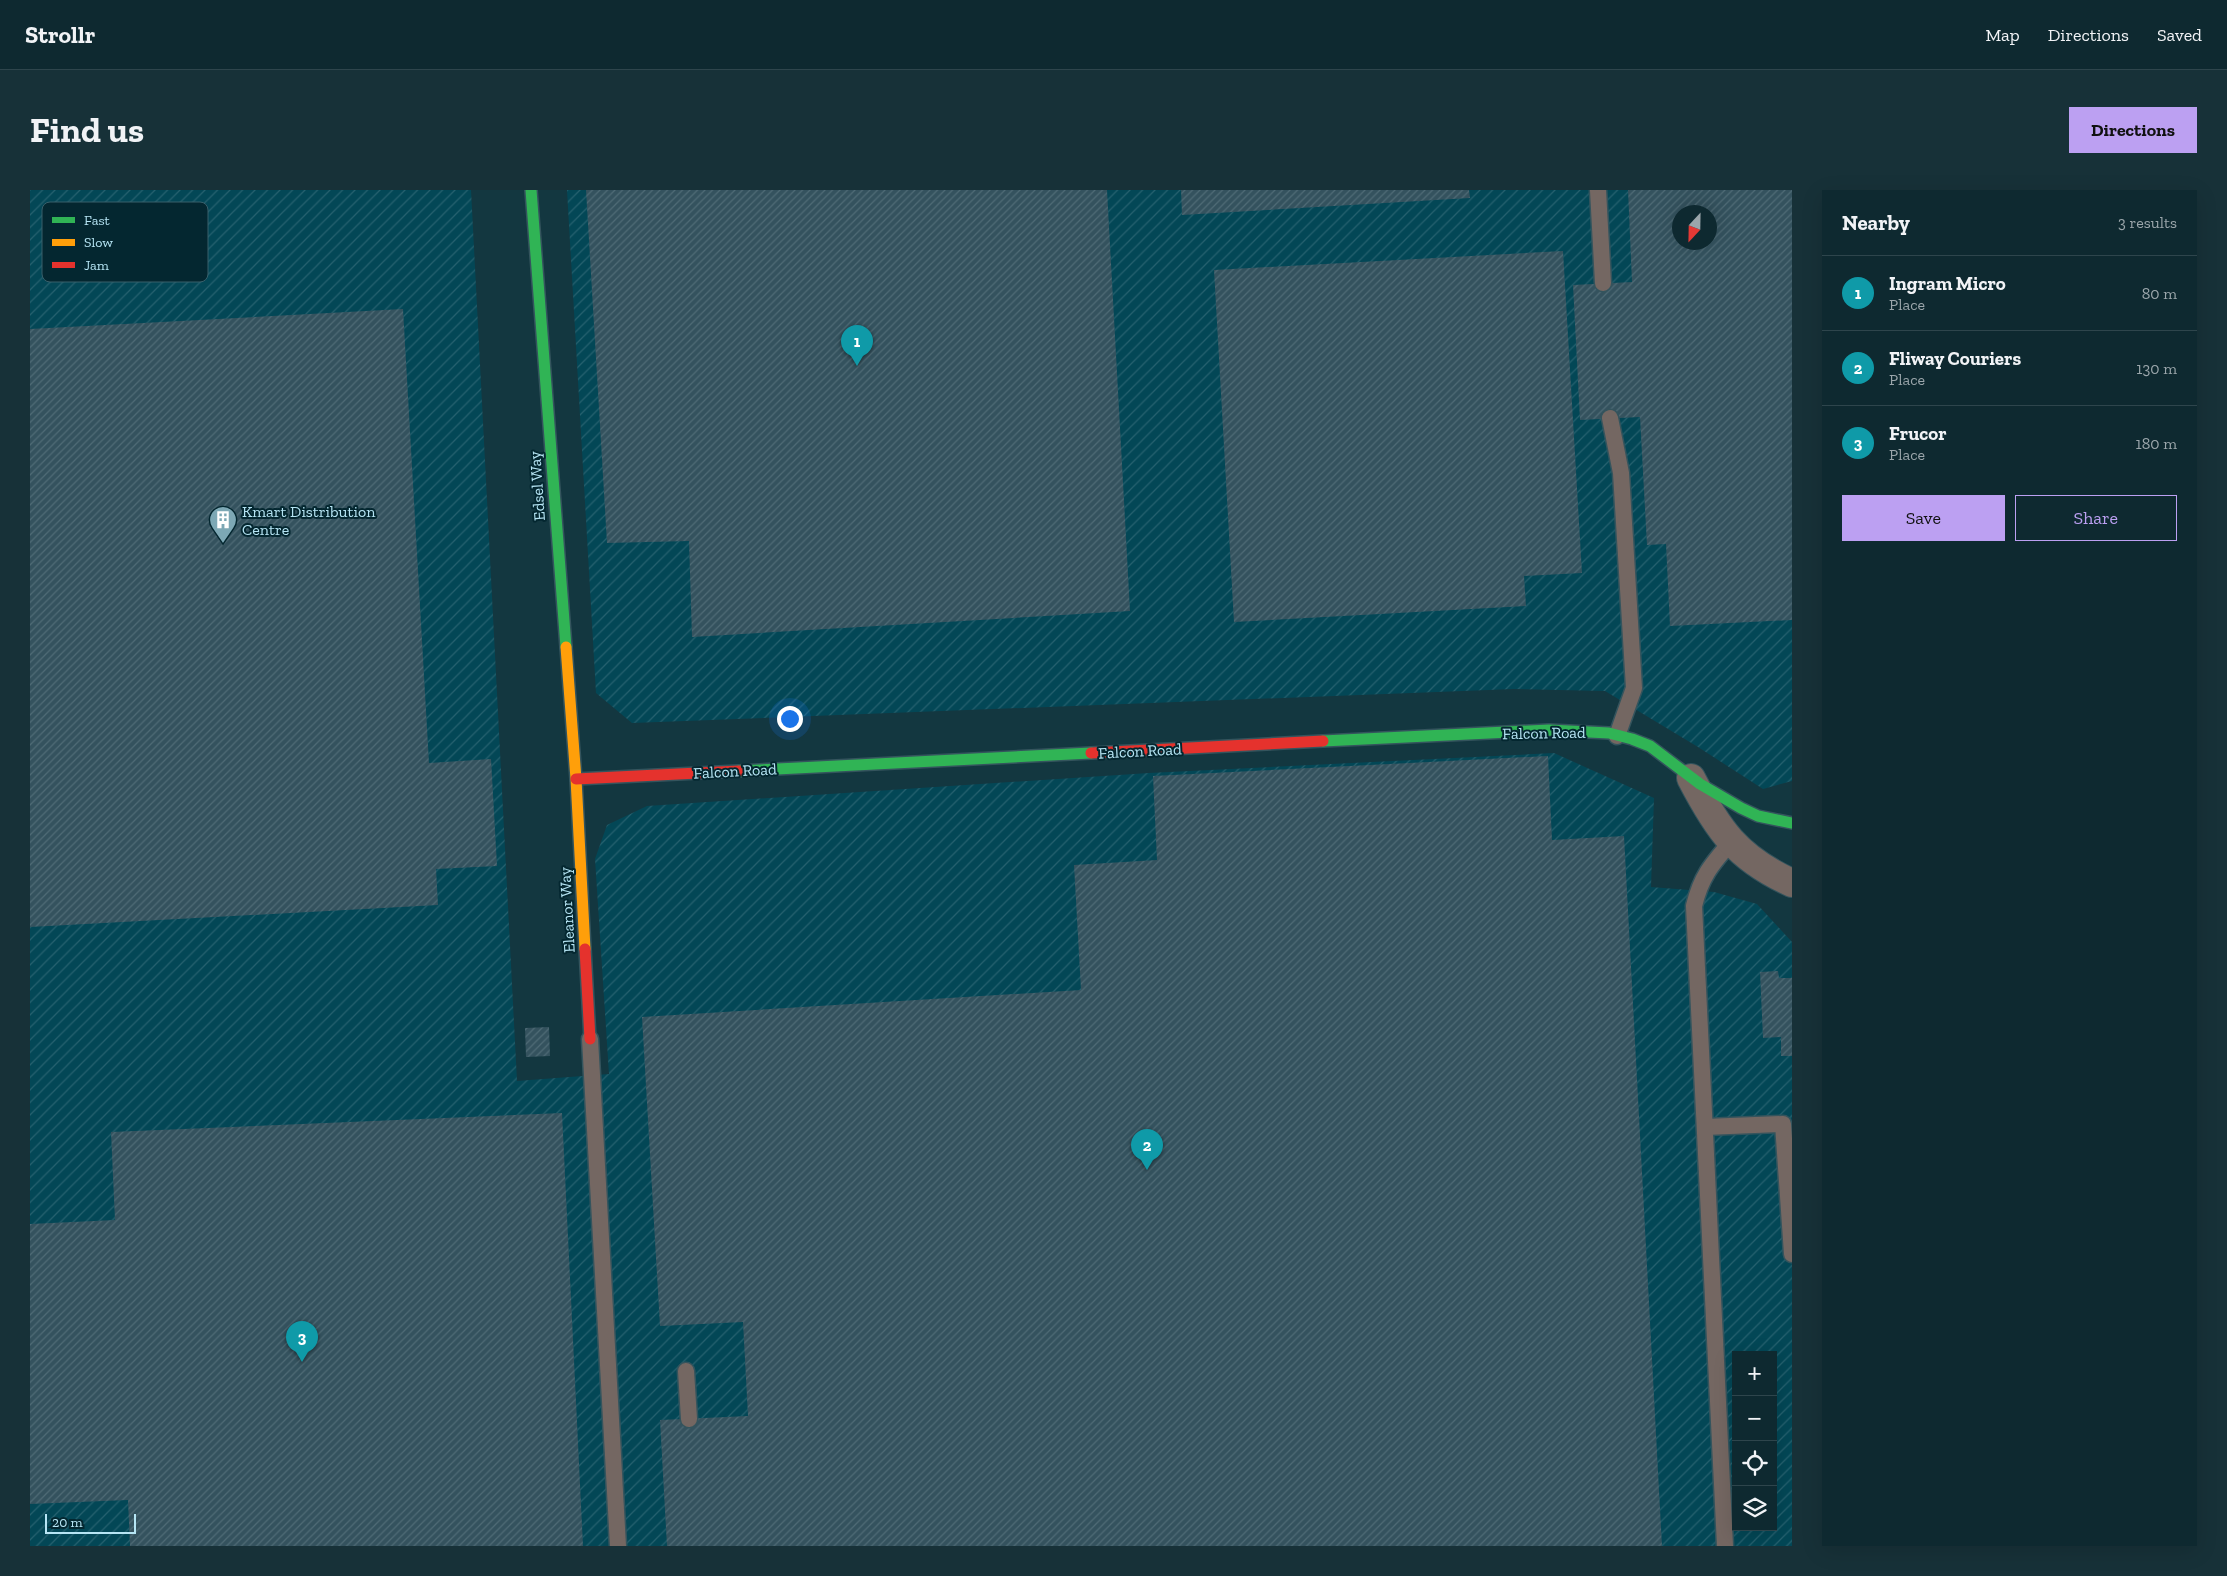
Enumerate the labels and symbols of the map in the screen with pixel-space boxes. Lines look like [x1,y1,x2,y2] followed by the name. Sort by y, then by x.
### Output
[42,202,208,282] legend
[1672,205,1717,250] north arrow
[84,212,111,229] text: Fast
[84,234,113,251] text: Slow
[84,257,109,274] text: Jam
[841,325,873,366] pin: 1
[525,450,549,522] street label: Edsel Way
[242,502,376,539] place label: Kmart Distribution Centre
[208,505,238,544] building icon: Kmart Distribution Centre
[777,706,803,732] your location
[1502,723,1586,743] street label: Falcon Road
[1098,739,1182,763] street label: Falcon Road
[693,759,777,783] street label: Falcon Road
[555,866,579,953] street label: Eleanor Way
[1131,1129,1163,1170] pin: 2
[286,1321,318,1362] pin: 3
[45,1511,136,1534] scale bar

